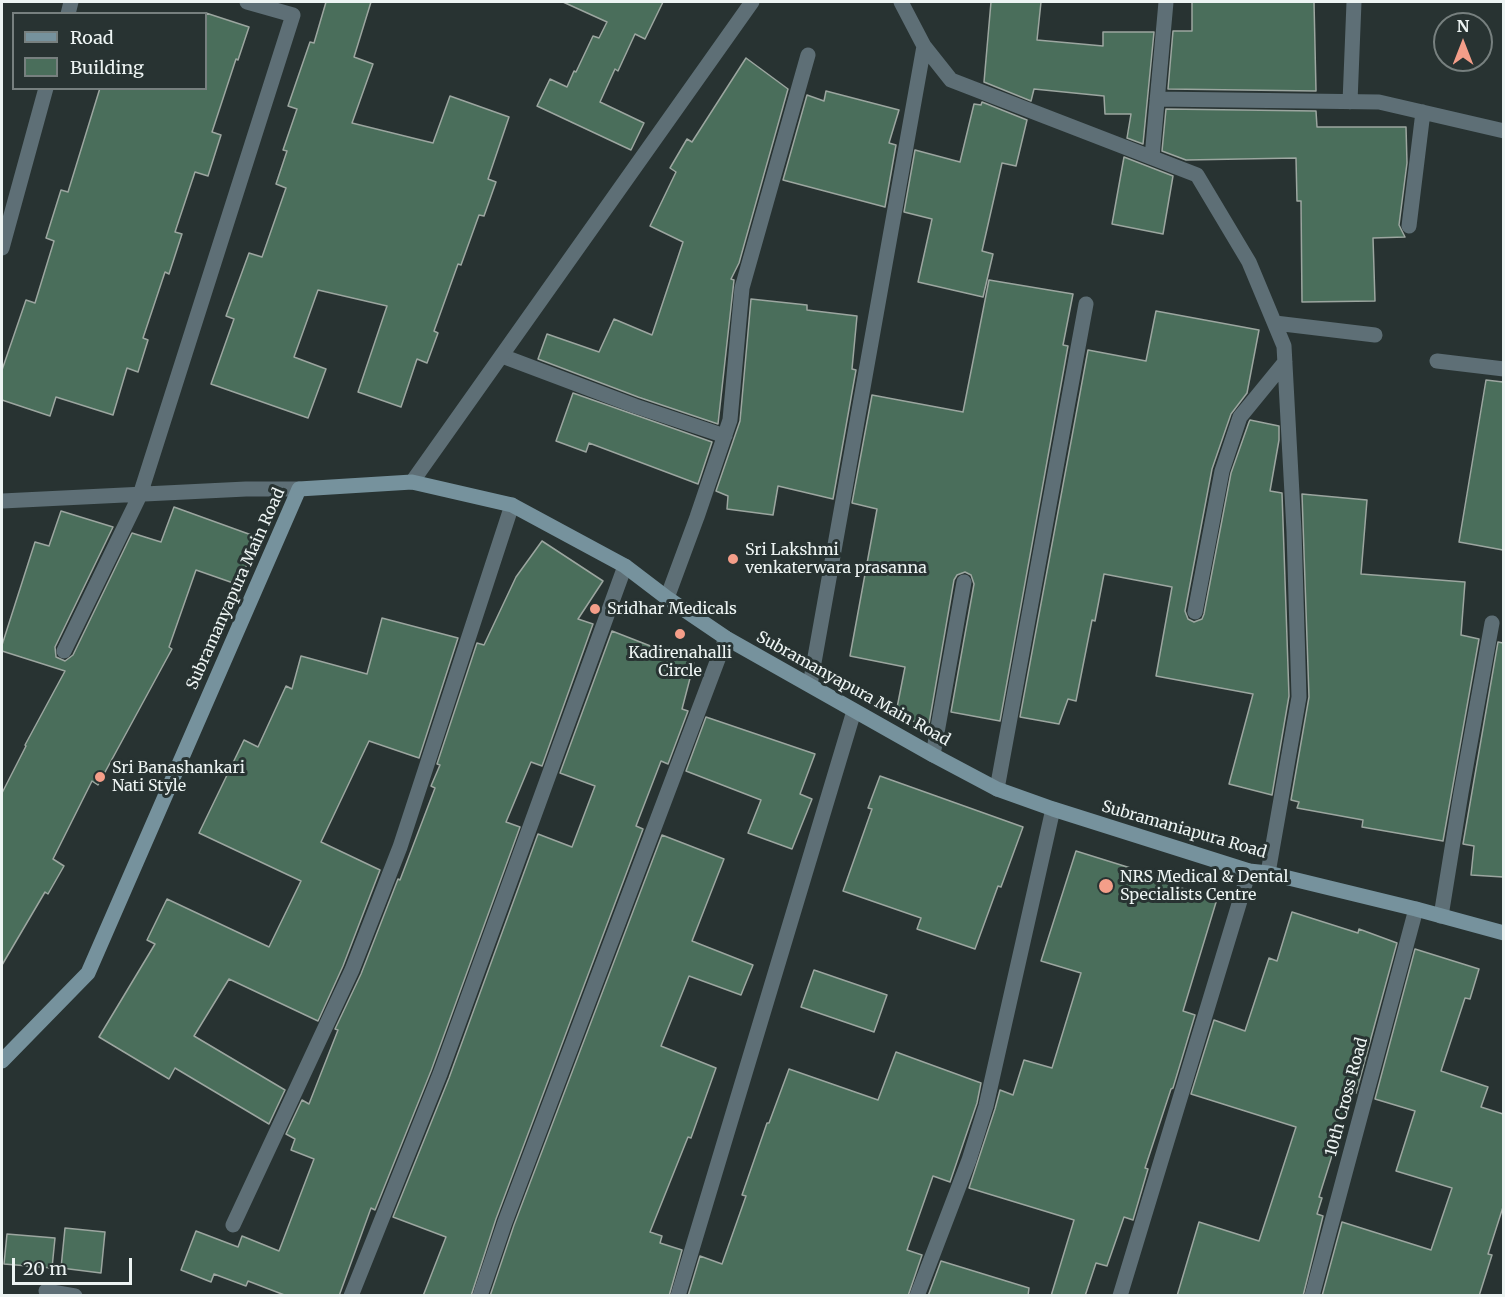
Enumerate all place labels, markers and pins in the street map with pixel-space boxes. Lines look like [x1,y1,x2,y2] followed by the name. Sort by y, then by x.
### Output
[745,540,927,578] place label: Sri Lakshmi venkaterwara prasanna
[726,552,740,566] marker: Sri Lakshmi venkaterwara prasanna
[607,599,737,619] place label: Sridhar Medicals
[588,602,602,616] marker: Sridhar Medicals
[673,627,687,641] marker: Kadirenahalli Circle
[628,643,732,681] place label: Kadirenahalli Circle
[112,758,245,796] place label: Sri Banashankari Nati Style
[93,770,107,784] marker: Sri Banashankari Nati Style
[1120,867,1288,905] place label: NRS Medical & Dental Specialists Centre
[1097,877,1115,895] marker: NRS Medical & Dental Specialists Centre

